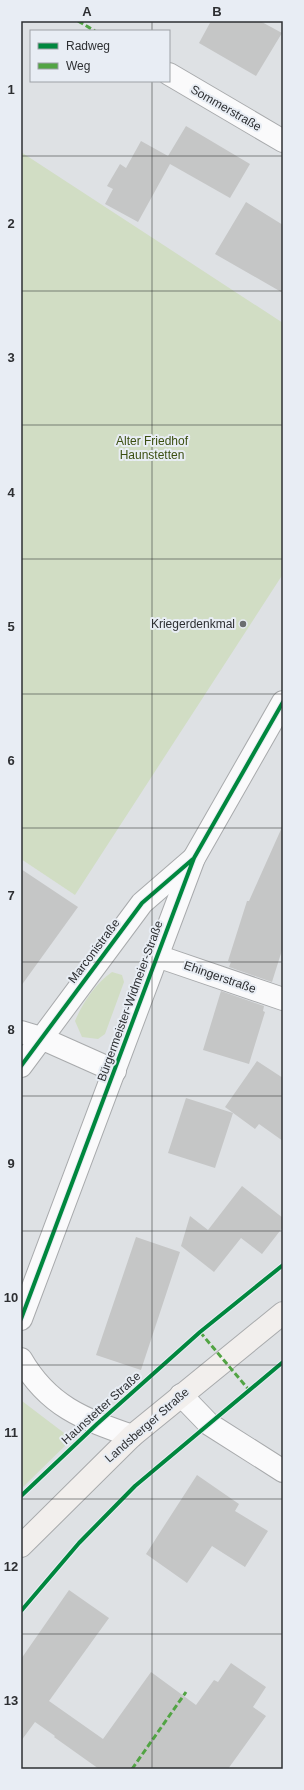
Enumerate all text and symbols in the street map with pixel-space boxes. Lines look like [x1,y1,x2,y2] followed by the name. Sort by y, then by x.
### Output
[82,4,92,19] text: A
[212,4,222,19] text: B
[30,30,170,82] legend
[66,39,110,53] text: Radweg
[66,59,90,73] text: Weg
[7,82,15,97] text: 1
[188,82,264,134] street label: Sommerstraße
[7,216,15,231] text: 2
[7,350,15,365] text: 3
[116,434,189,462] park label: Alter Friedhof Haunstetten
[7,485,15,500] text: 4
[151,617,235,631] place label: Kriegerdenkmal
[7,619,15,634] text: 5
[238,619,248,629] marker: Kriegerdenkmal
[7,753,15,768] text: 6
[7,888,15,903] text: 7
[65,916,123,986] street label: Marconistraße
[94,918,166,1083] street label: Bürgermeister-Widmeier-Straße
[182,958,258,996] street label: Ehingerstraße
[7,1022,15,1037] text: 8
[7,1156,15,1171] text: 9
[4,1290,18,1305] text: 10
[59,1369,144,1447] street label: Haunstetter Straße
[102,1384,192,1465] street label: Landsberger Straße
[4,1425,18,1440] text: 11
[4,1559,18,1574] text: 12
[4,1693,18,1708] text: 13

